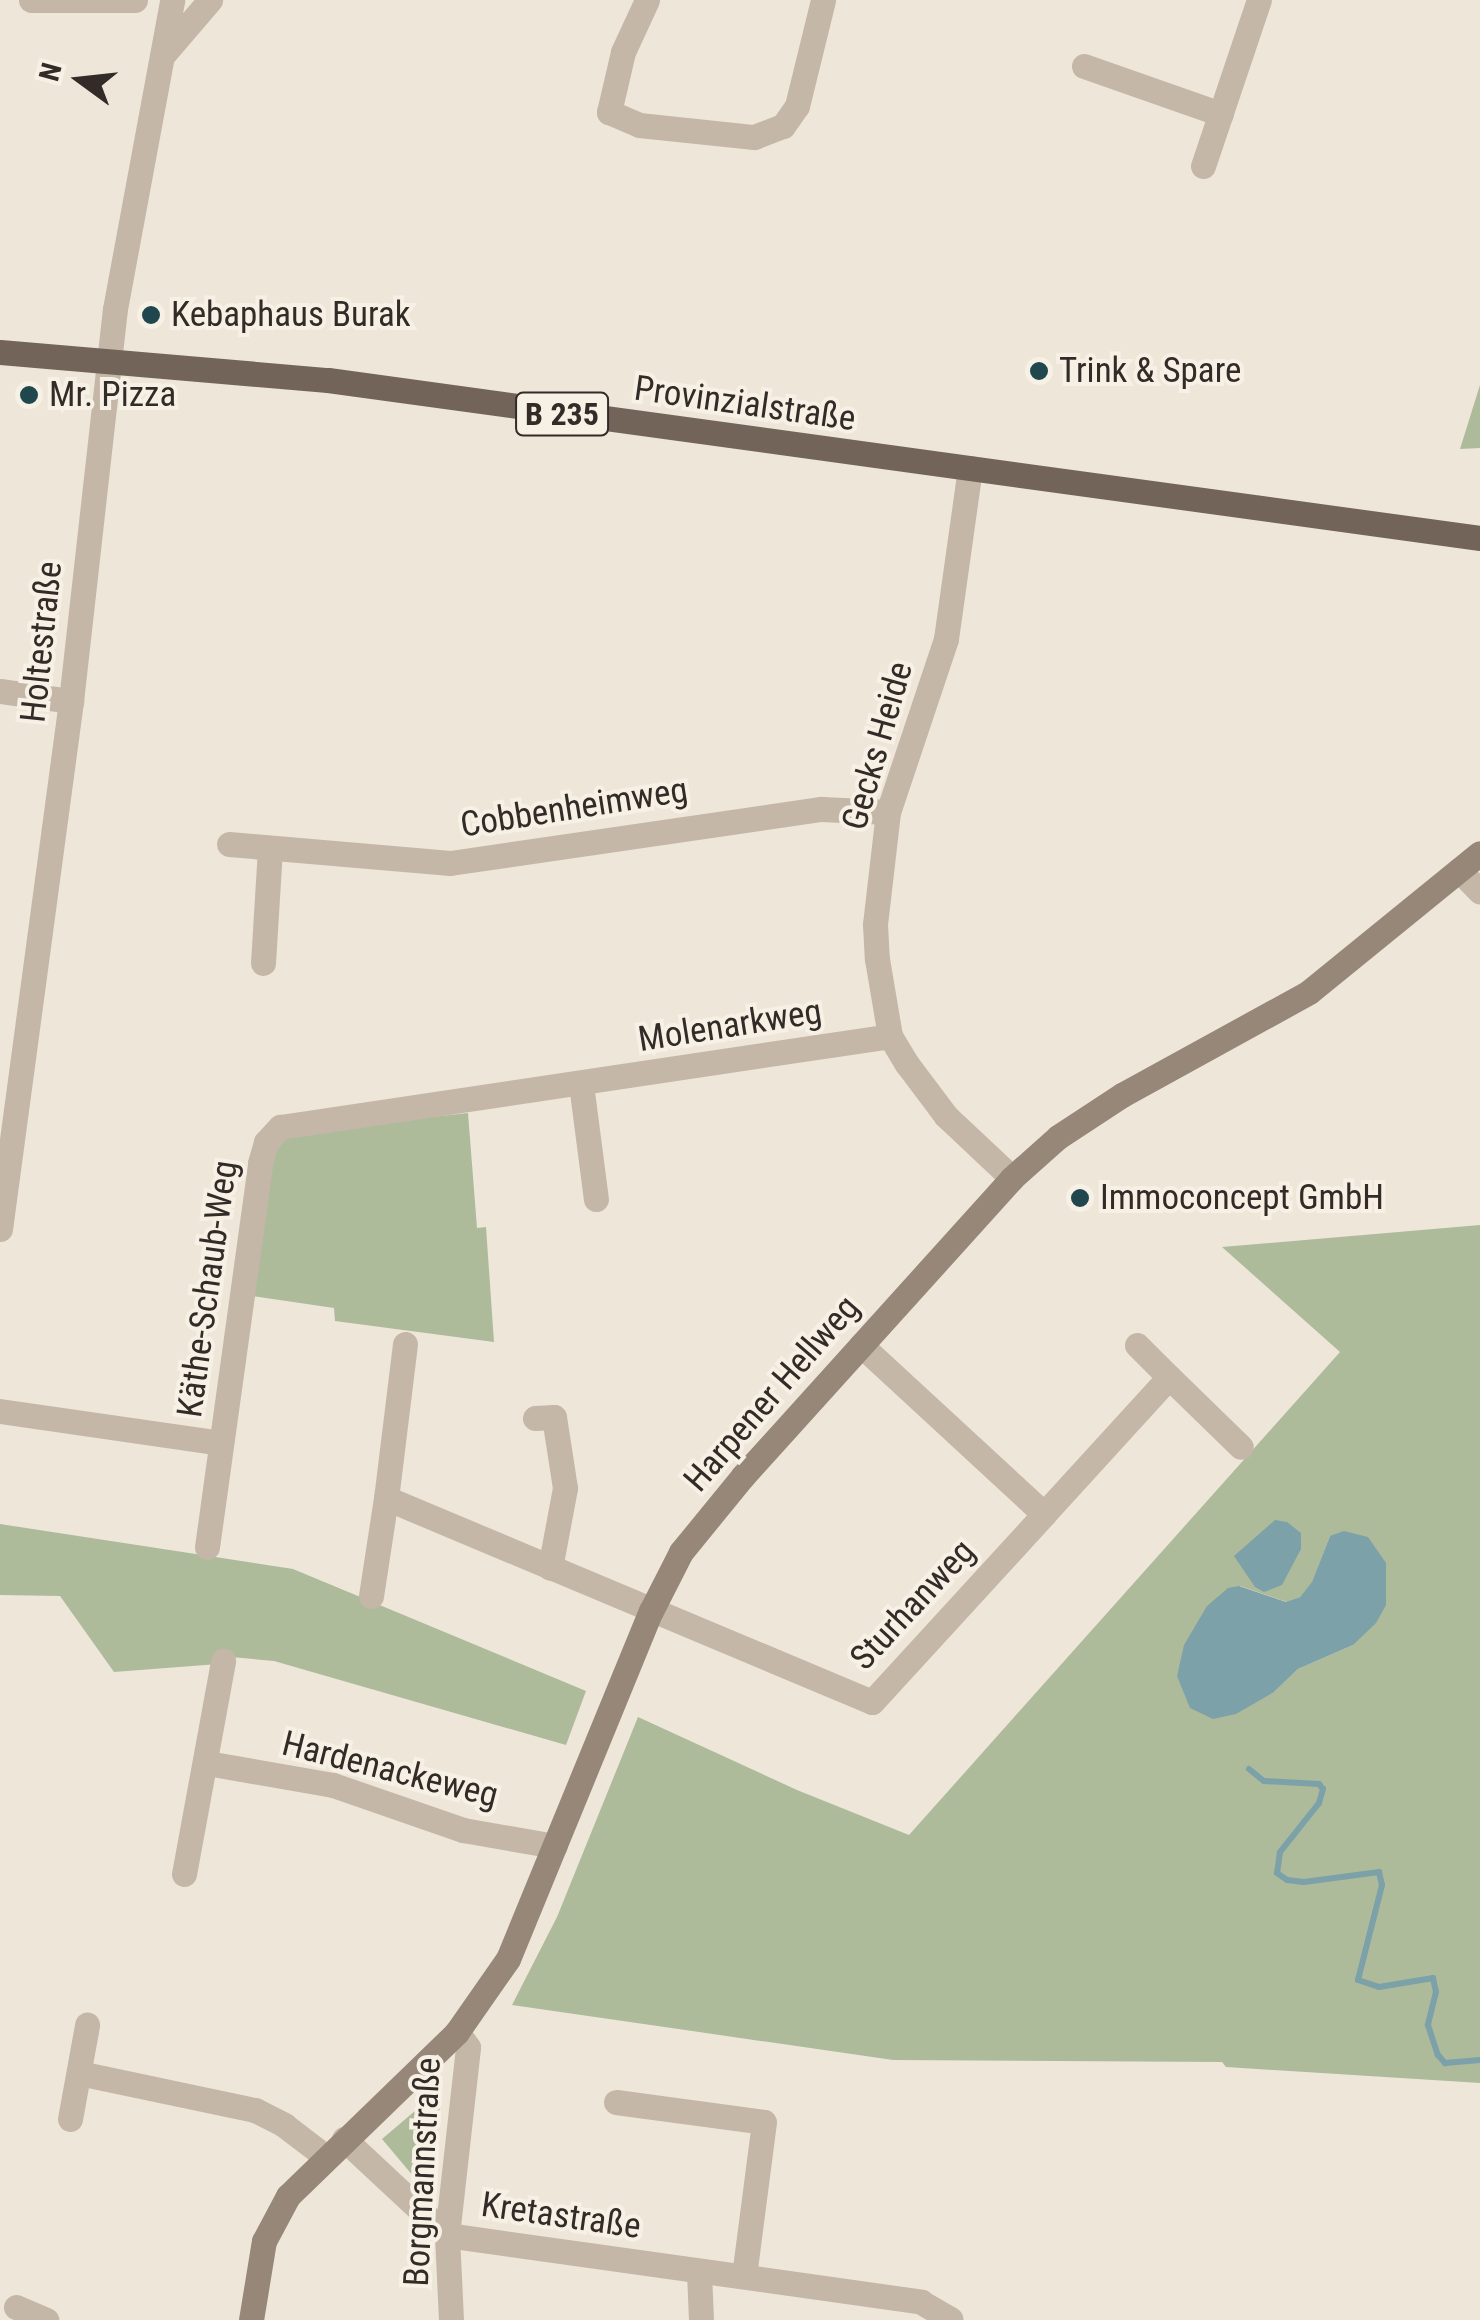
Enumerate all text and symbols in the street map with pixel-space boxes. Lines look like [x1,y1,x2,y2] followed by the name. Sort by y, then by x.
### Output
[30,30,130,130] north arrow
[32,60,69,85] text: N
[171,294,410,336] place label: Kebaphaus Burak
[140,304,162,326] marker: Kebaphaus Burak
[1059,350,1241,392] place label: Trink & Spare
[1028,360,1050,382] marker: Trink & Spare
[632,368,858,440] street label: Provinzialstraße
[49,374,176,416] place label: Mr. Pizza
[18,384,40,406] marker: Mr. Pizza
[514,387,610,441] road number: B 235
[13,559,71,725] street label: Holtestraße
[834,657,922,835] street label: Gecks Heide
[457,769,691,847] street label: Cobbenheimweg
[635,991,825,1061] street label: Molenarkweg
[169,1158,247,1420] street label: Käthe-Schaub-Weg
[1100,1177,1384,1219] place label: Immoconcept GmbH
[1069,1187,1091,1209] marker: Immoconcept GmbH
[676,1288,868,1500] street label: Harpener Hellweg
[842,1531,984,1679] street label: Sturhanweg
[278,1723,502,1817] street label: Hardenackeweg
[396,2057,450,2287] street label: Borgmannstraße
[479,2184,643,2248] street label: Kretastraße

